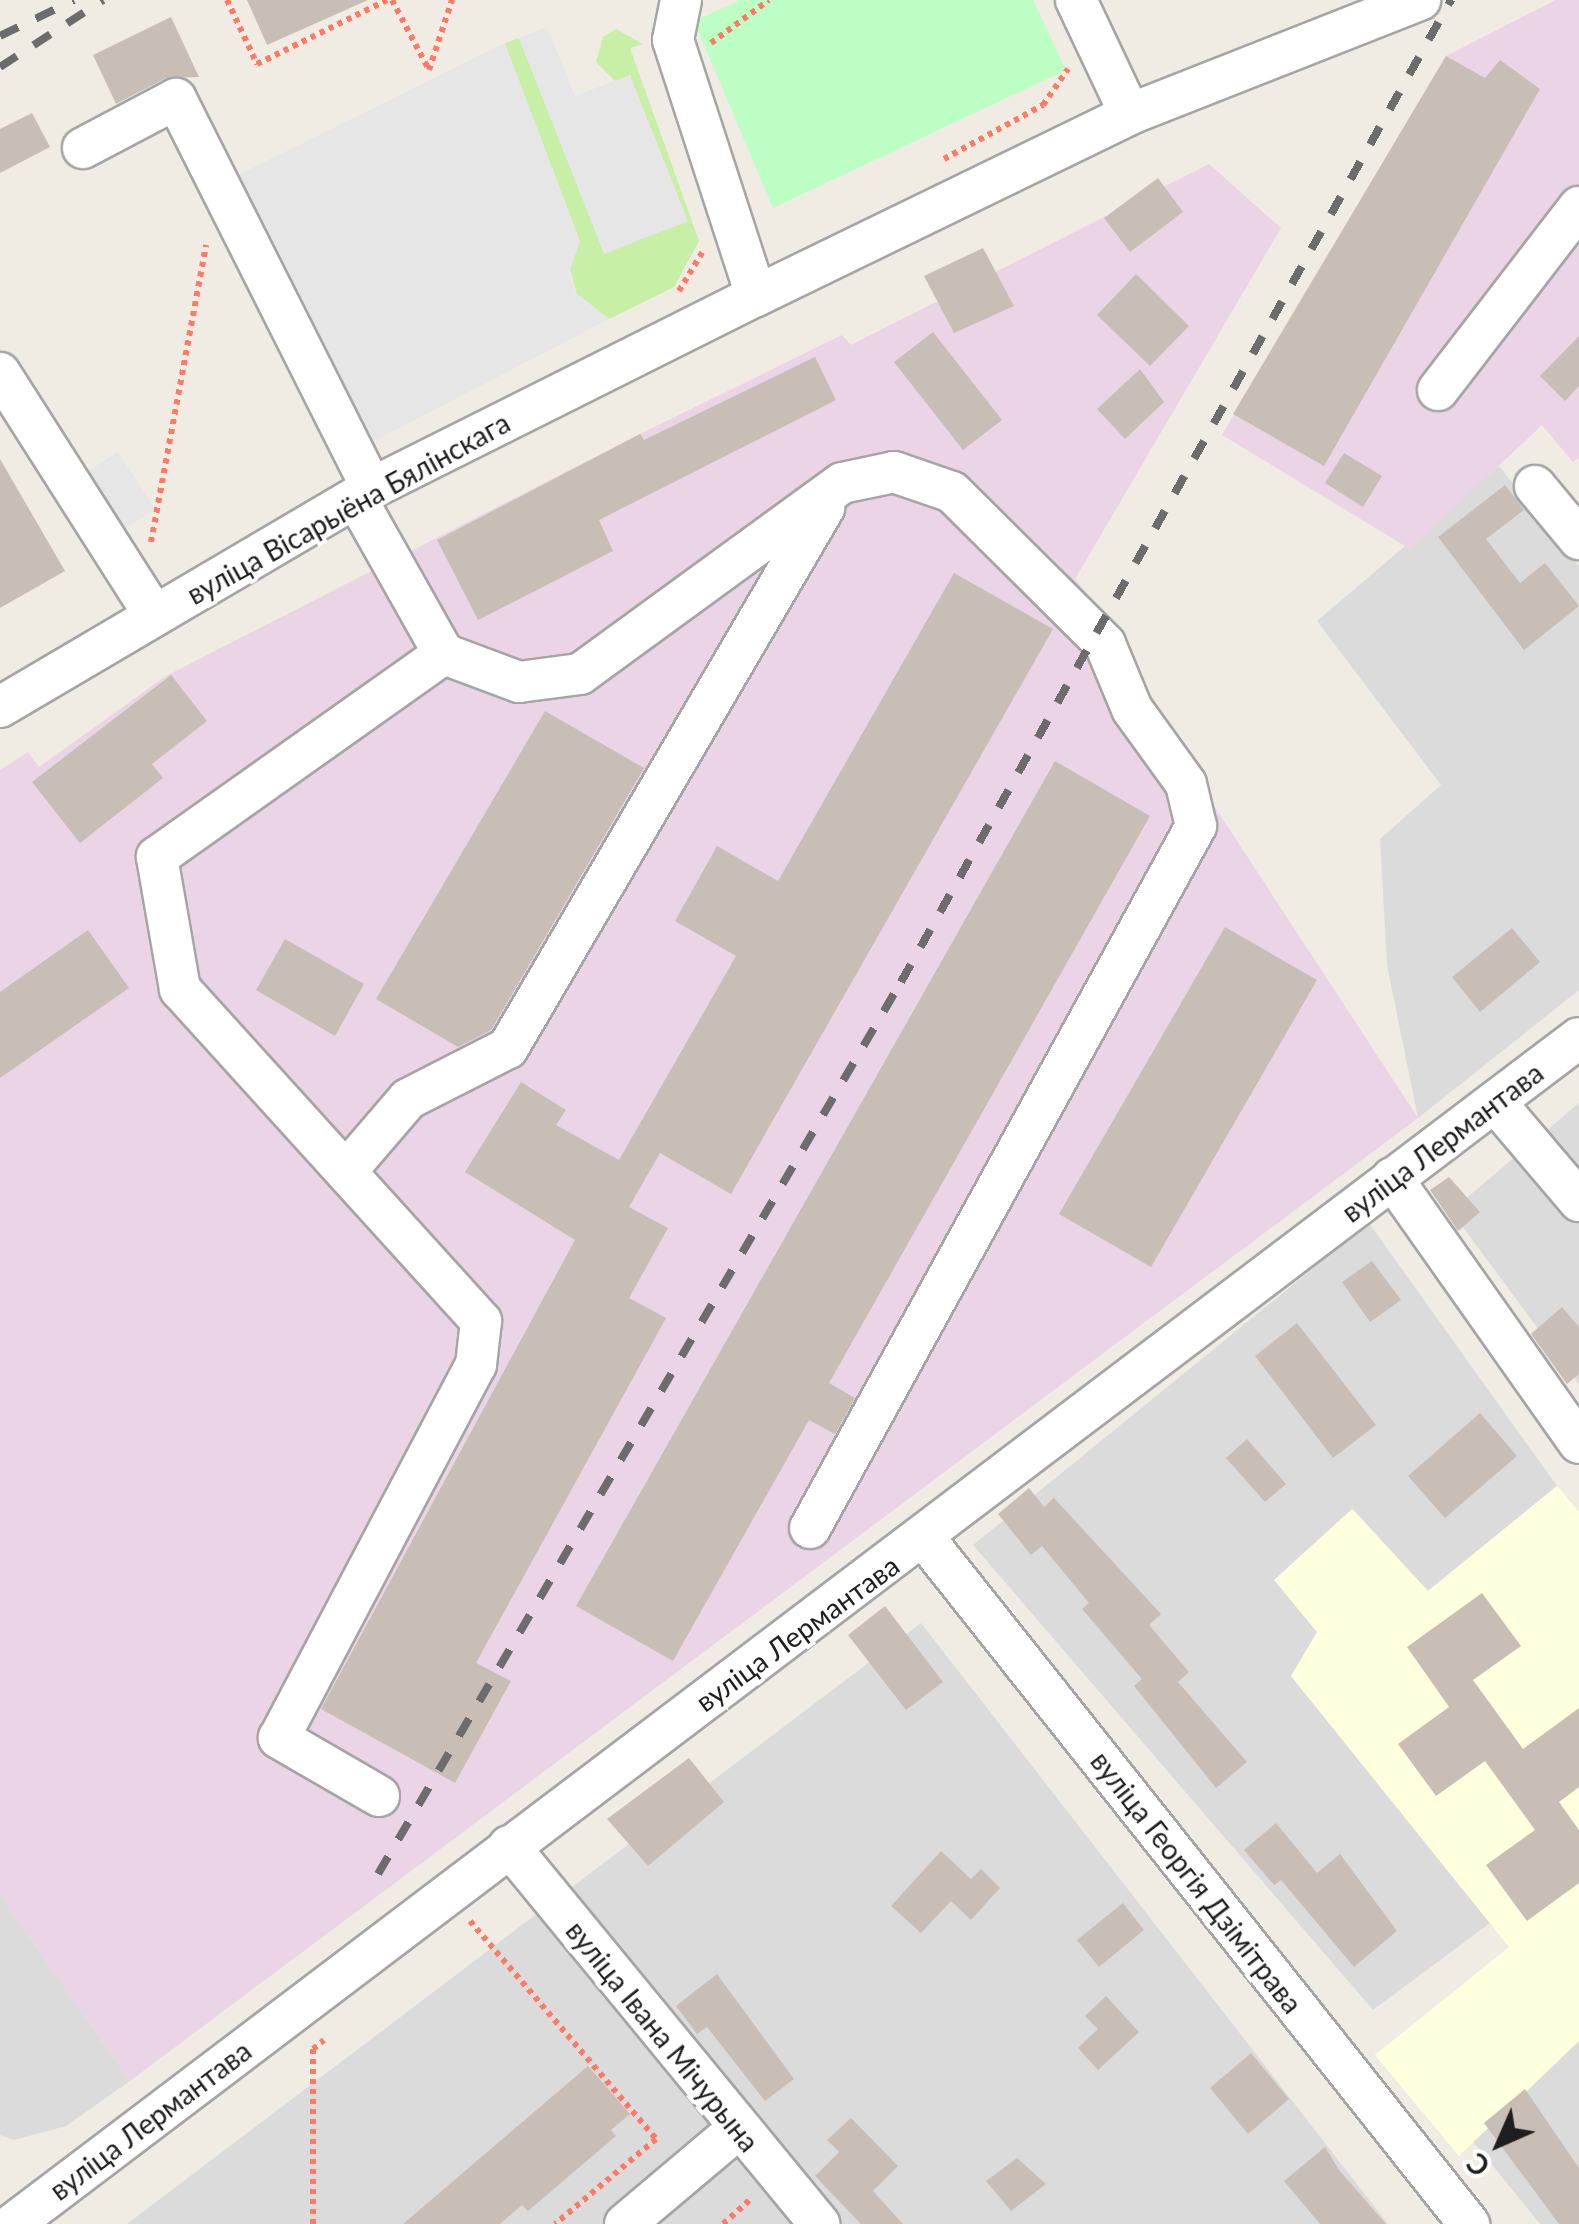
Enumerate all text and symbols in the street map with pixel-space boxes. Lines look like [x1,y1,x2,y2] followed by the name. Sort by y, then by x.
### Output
[181,405,515,611] street label: вуліца Вісарыёна Бялінскага
[1335,1055,1549,1229] street label: вуліца Лермантава
[689,1548,905,1718] street label: вуліца Лермантава
[1084,1744,1310,2020] street label: вуліца Георгія Дзімітрава
[560,1914,766,2158] street label: вуліца Івана Мічурына
[43,2033,257,2207] street label: вуліца Лермантава
[1449,2094,1549,2194] north arrow
[1459,2147,1496,2184] text: С

